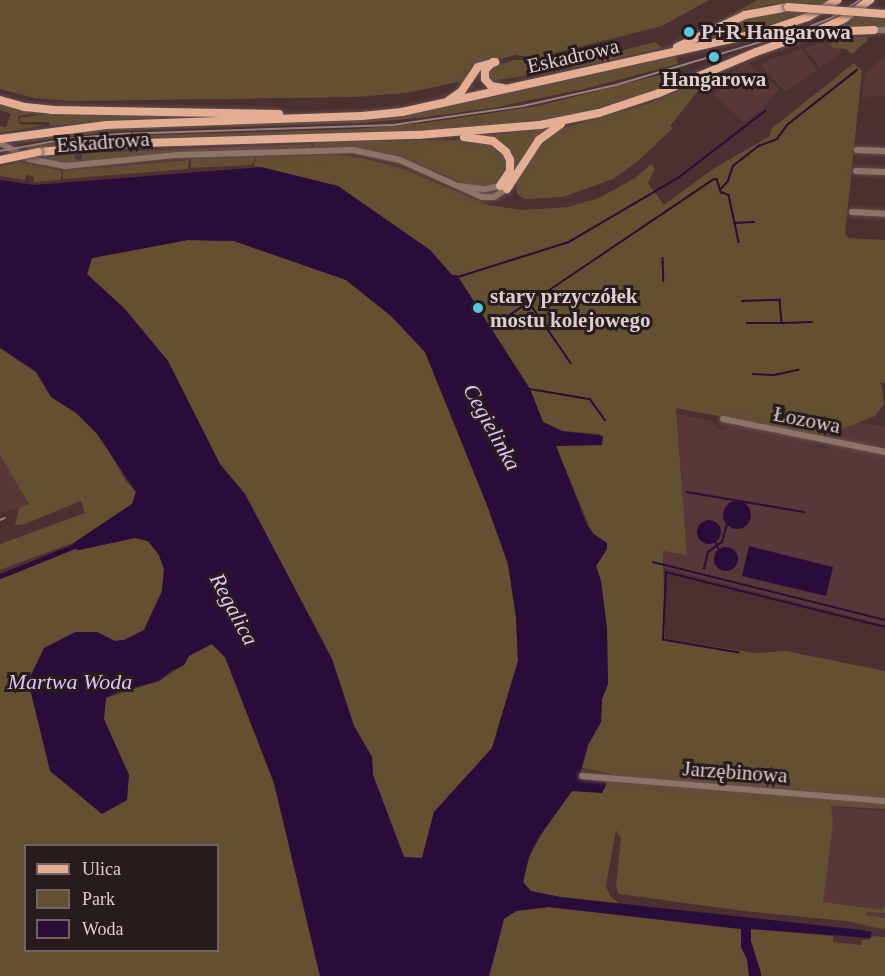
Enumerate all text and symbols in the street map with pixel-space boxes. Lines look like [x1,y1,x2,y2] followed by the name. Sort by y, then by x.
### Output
[701,19,851,45] place label: P+R Hangarowa
[682,25,696,39] marker: P+R Hangarowa
[525,33,621,79] street label: Eskadrowa
[707,50,721,64] marker: Hangarowa
[662,66,766,92] place label: Hangarowa
[56,126,150,158] street label: Eskadrowa
[490,283,650,333] place label: stary przyczółek mostu kolejowego
[471,301,485,315] marker: stary przyczółek mostu kolejowego
[457,379,527,475] water label: Cegielinka
[771,401,843,439] street label: Łozowa
[204,568,264,650] water label: Regalica
[8,669,132,695] water label: Martwa Woda
[682,756,788,788] street label: Jarzębinowa
[24,844,219,952] legend
[82,859,121,879] text: Ulica
[82,889,115,909] text: Park
[82,919,124,939] text: Woda

